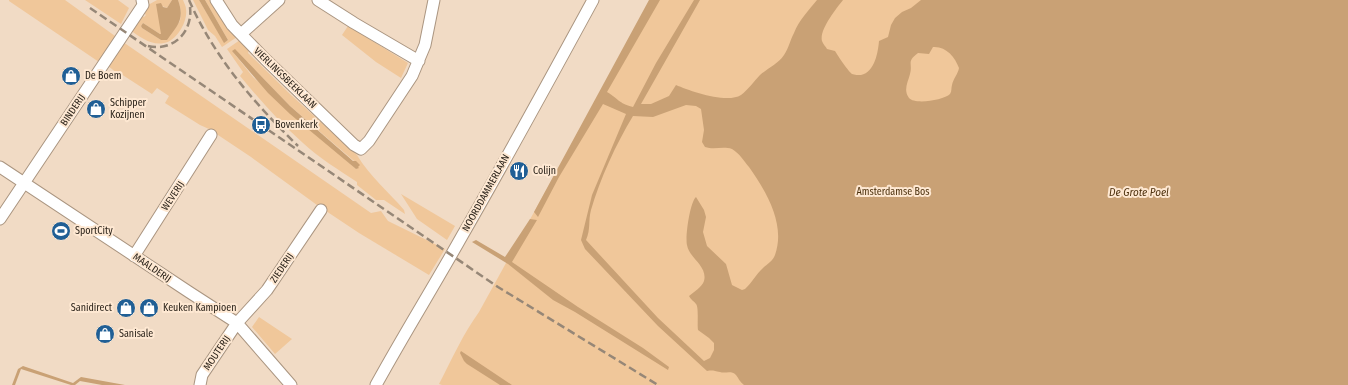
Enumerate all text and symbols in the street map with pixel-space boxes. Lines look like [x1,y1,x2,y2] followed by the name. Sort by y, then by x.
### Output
[251,45,319,111] street label: VIERLINGSBEEKLAAN
[60,65,82,87] shop icon: De Boem
[85,70,121,82] place label: De Boem
[58,92,88,128] street label: BINDERIJ
[110,97,147,121] place label: Schipper Kozijnen
[85,98,107,120] shop icon: Schipper Kozijnen
[250,114,272,136] bus stop icon: Bovenkerk
[275,119,318,131] place label: Bovenkerk
[460,152,512,234] street label: NOORDDAMMERLAAN
[508,160,530,182] restaurant icon: Colijn
[533,165,556,177] place label: Colijn
[159,179,187,213] street label: WEVERIJ
[857,186,930,198] park label: Amsterdamse Bos
[1109,186,1169,199] water label: De Grote Poel
[50,220,72,242] sports icon: SportCity
[75,225,113,237] place label: SportCity
[131,251,173,285] street label: MAALDERIJ
[268,251,296,285] street label: ZIEDERIJ
[115,297,137,319] shop icon: Sanidirect
[138,297,160,319] shop icon: Keuken Kampioen
[71,302,113,314] place label: Sanidirect
[163,302,237,314] place label: Keuken Kampioen
[94,323,116,345] shop icon: Sanisale
[119,328,153,340] place label: Sanisale
[201,333,233,373] street label: MOUTERIJ

